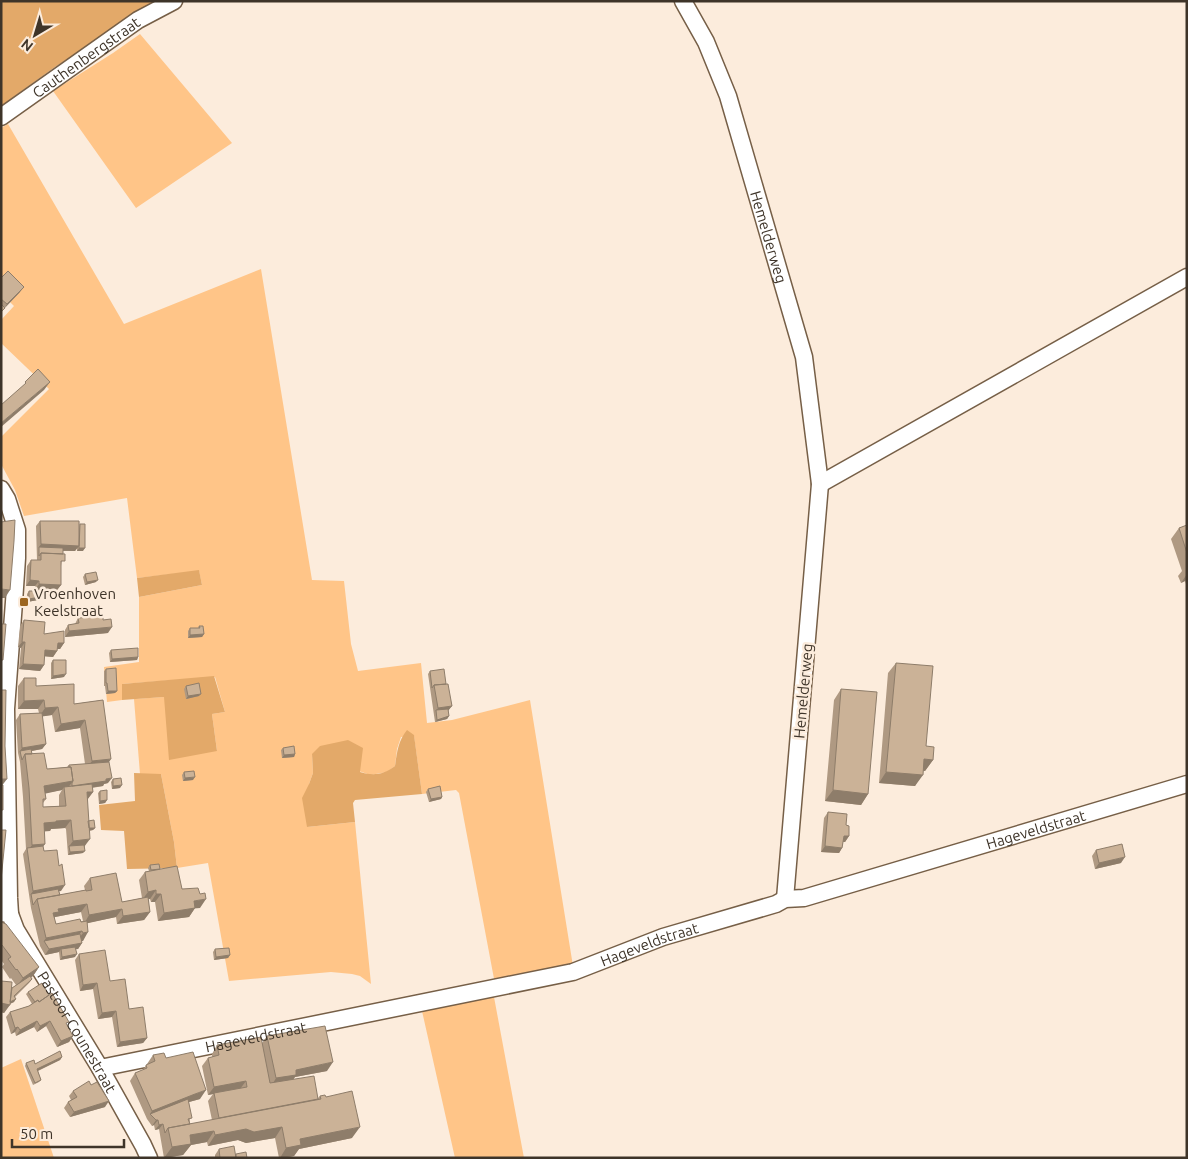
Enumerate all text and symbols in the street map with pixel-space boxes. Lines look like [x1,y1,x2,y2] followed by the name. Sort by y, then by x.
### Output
[10,10,60,60] north arrow
[29,13,143,101] street label: Cauthenbergstraat
[18,36,36,55] text: N
[747,189,791,285] street label: Hemelderweg
[34,585,116,619] place label: Vroenhoven Keelstraat
[18,596,30,608] marker: Vroenhoven Keelstraat
[790,643,816,739] street label: Hemelderweg
[984,806,1088,852] street label: Hageveldstraat
[598,919,700,969] street label: Hageveldstraat
[35,968,120,1095] street label: Pastoor Counestraat
[204,1018,308,1055] street label: Hageveldstraat
[12,1116,125,1148] scale bar
[20,1125,53,1142] text: 50 m

